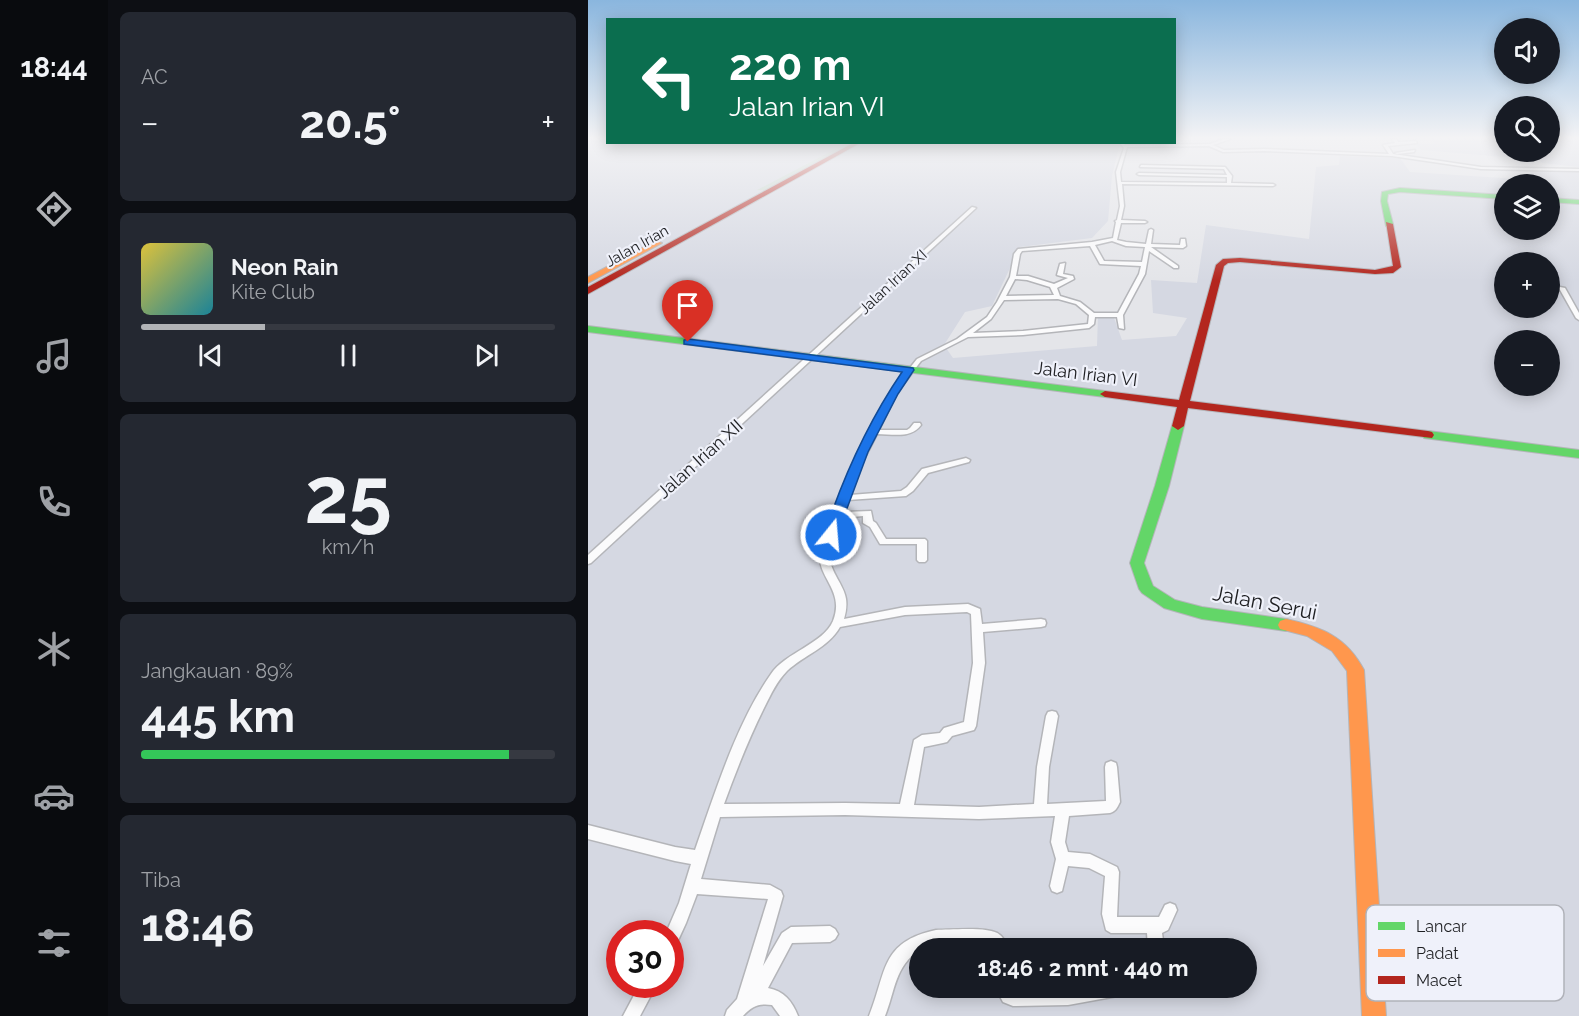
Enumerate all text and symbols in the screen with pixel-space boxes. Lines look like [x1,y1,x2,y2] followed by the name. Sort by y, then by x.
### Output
[1494,18,1560,396] map controls
[1494,18,1560,84] button: sound
[729,41,851,90] text: 220 m
[630,42,708,120] icon: left
[20,52,88,83] text: 18:44
[141,65,168,89] text: AC
[729,91,885,122] text: Jalan Irian VI
[300,96,400,149] text: 20.5°
[1494,96,1560,162] button: search
[141,103,159,142] text: −
[541,103,555,142] text: +
[1494,174,1560,240] button: layers
[33,188,75,230] icon: directions
[602,221,672,271] street label: Jalan Irian
[855,246,931,318] street label: Jalan Irian XI
[1494,252,1560,318] button: +
[231,254,339,280] text: Neon Rain
[231,280,315,304] text: Kite Club
[662,280,713,342] pin
[671,289,704,322] icon: arrive
[1494,330,1560,396] button: −
[33,335,75,377] icon: music
[194,339,227,372] icon: previous
[332,339,365,372] icon: pause
[470,339,503,372] icon: next
[1033,357,1139,390] street label: Jalan Irian VI
[653,415,747,503] street label: Jalan Irian XII
[304,450,392,541] text: 25
[33,481,75,523] icon: phone
[799,503,863,567] position arrow
[322,535,374,559] text: km/h
[1211,580,1319,625] street label: Jalan Serui
[33,628,75,670] icon: climate
[141,659,293,683] text: Jangkauan · 89%
[141,690,295,743] text: 445 km
[33,775,75,817] icon: car
[141,868,181,892] text: Tiba
[141,899,255,952] text: 18:46
[1366,905,1564,1001] legend
[1416,917,1467,936] text: Lancar
[606,920,684,998] speed limit sign: 30
[33,922,75,964] icon: filters
[1416,944,1459,963] text: Padat
[978,955,1188,981] text: 18:46 · 2 mnt · 440 m
[1416,971,1463,990] text: Macet

